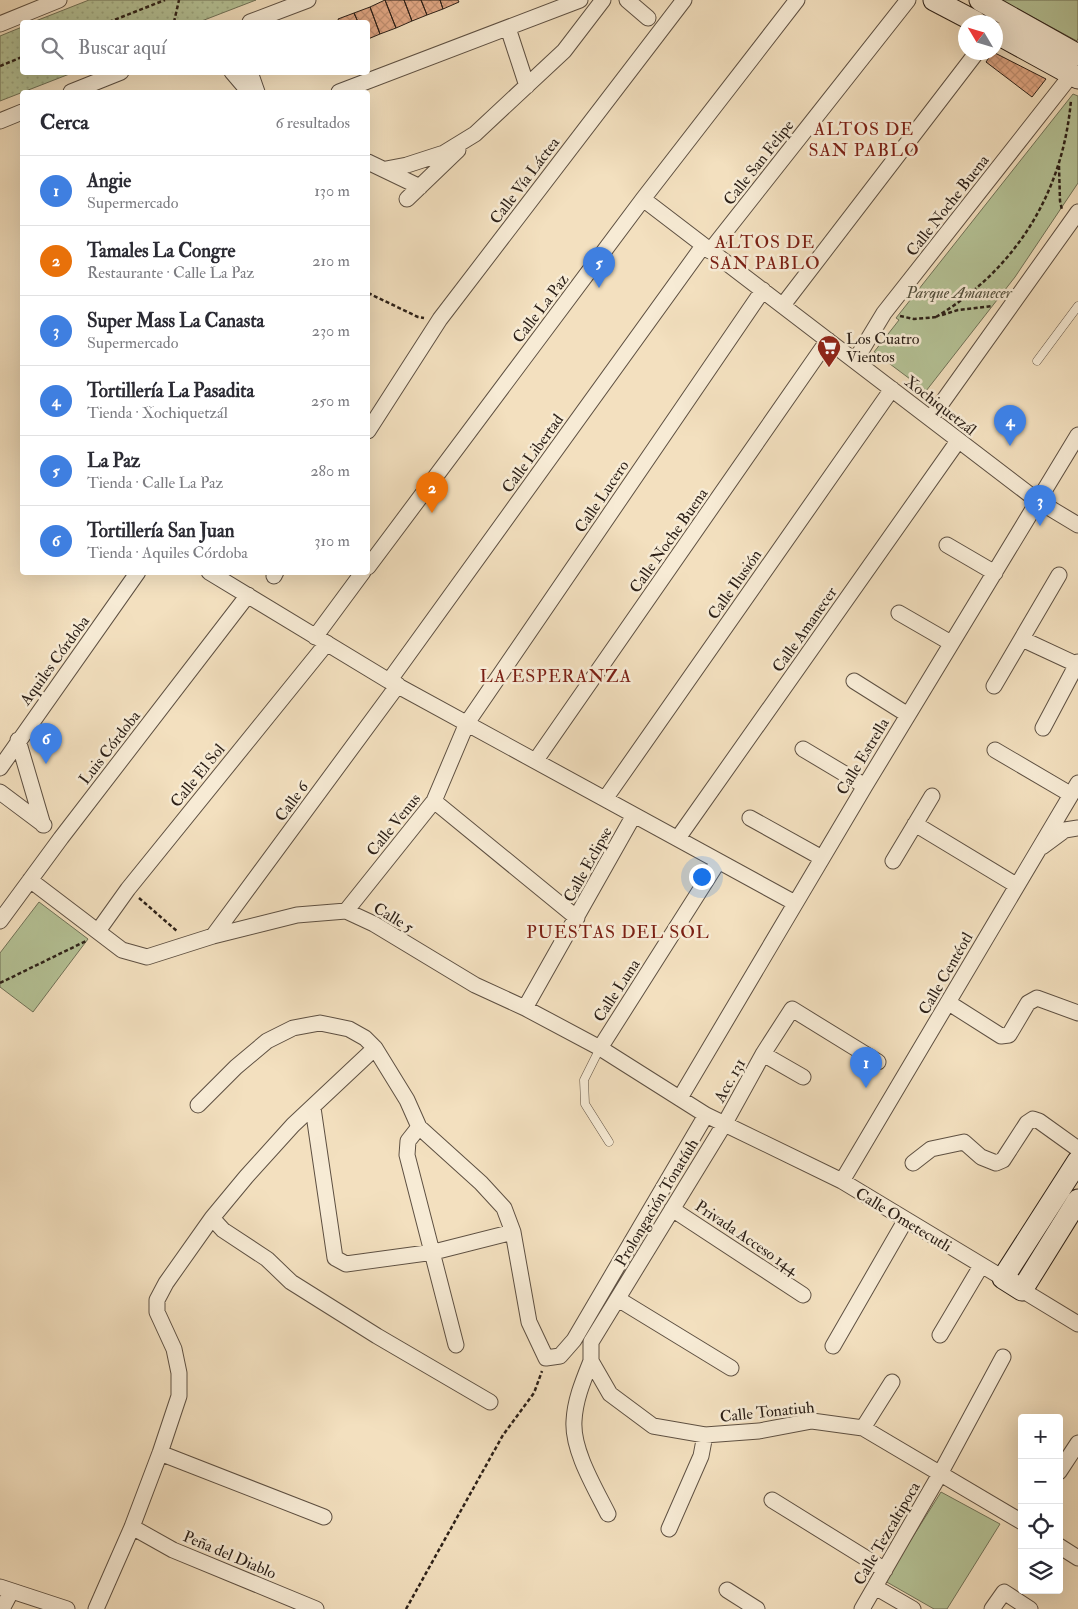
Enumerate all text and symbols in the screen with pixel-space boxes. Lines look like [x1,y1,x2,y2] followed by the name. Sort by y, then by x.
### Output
[958,15,1003,60] north arrow
[20,20,370,75] search box
[38,34,66,62] icon: search
[78,36,166,60] text: Buscar aquí
[40,109,89,136] text: Cerca
[275,113,350,133] text: 6 resultados
[719,116,799,210] street label: Calle San Felipe
[808,118,920,162] district label: ALTOS DE SAN PABLO
[486,133,564,228] street label: Calle Vía Láctea
[902,151,994,260] street label: Calle Noche Buena
[87,169,131,193] text: Angie
[53,181,59,201] text: 1
[314,181,350,201] text: 130 m
[87,193,178,213] text: Supermercado
[709,231,821,275] district label: ALTOS DE SAN PABLO
[87,239,235,263] text: Tamales La Congre
[583,247,615,288] pin: 5
[52,251,60,271] text: 2
[312,251,350,271] text: 210 m
[87,263,254,283] text: Restaurante · Calle La Paz
[508,270,573,347] street label: Calle La Paz
[905,283,1013,303] park label: Parque Amanecer
[87,309,264,333] text: Super Mass La Canasta
[53,321,59,341] text: 3
[312,321,350,341] text: 230 m
[846,329,920,367] place label: Los Cuatro Vientos
[87,333,178,353] text: Supermercado
[816,334,842,368] supermarket icon: Los Cuatro Vientos
[900,372,980,440] street label: Xochiquetzál
[87,379,254,403] text: Tortillería La Pasadita
[52,391,60,411] text: 4
[311,391,350,411] text: 250 m
[87,403,228,423] text: Tienda · Xochiquetzál
[994,405,1026,446] pin: 4
[498,410,568,497] street label: Calle Libertad
[87,449,140,473] text: La Paz
[570,456,634,537] street label: Calle Lucero
[52,461,60,481] text: 5
[310,461,350,481] text: 280 m
[416,472,448,513] pin: 2
[87,473,223,493] text: Tienda · Calle La Paz
[625,484,713,597] street label: Calle Noche Buena
[1024,485,1056,526] pin: 3
[87,519,235,543] text: Tortillería San Juan
[52,531,60,551] text: 6
[314,531,350,551] text: 310 m
[87,543,248,563] text: Tienda · Aquiles Córdoba
[703,546,766,623] street label: Calle Ilusión
[768,583,842,676] street label: Calle Amanecer
[15,612,94,710] street label: Aquiles Córdoba
[480,665,632,688] district label: LA ESPERANZA
[75,706,145,789] street label: Luis Córdoba
[832,714,894,799] street label: Calle Estrella
[30,723,62,764] pin: 6
[166,740,229,811] street label: Calle El Sol
[271,777,314,825] street label: Calle 6
[362,789,425,860] street label: Calle Venus
[559,823,618,906] street label: Calle Eclipse
[689,864,715,890] your location
[370,898,417,938] street label: Calle 5
[526,921,710,944] district label: PUESTAS DEL SOL
[914,929,977,1018] street label: Calle Centéotl
[589,955,645,1026] street label: Calle Luna
[850,1047,882,1088] pin: 1
[709,1055,750,1107] street label: Acc. 131
[611,1134,703,1270] street label: Prolongación Tonatíuh
[852,1183,955,1256] street label: Calle Ometecutli
[691,1196,803,1280] street label: Privada Acceso 144
[719,1397,816,1427] street label: Calle Tonatiuh
[1018,1414,1063,1594] map controls
[1018,1414,1063,1459] button: +
[1018,1459,1063,1504] button: −
[849,1478,926,1589] street label: Calle Tezcaltipoca
[1018,1504,1063,1549] button: locate
[180,1526,279,1584] street label: Peña del Diablo
[1018,1549,1063,1594] button: layers

